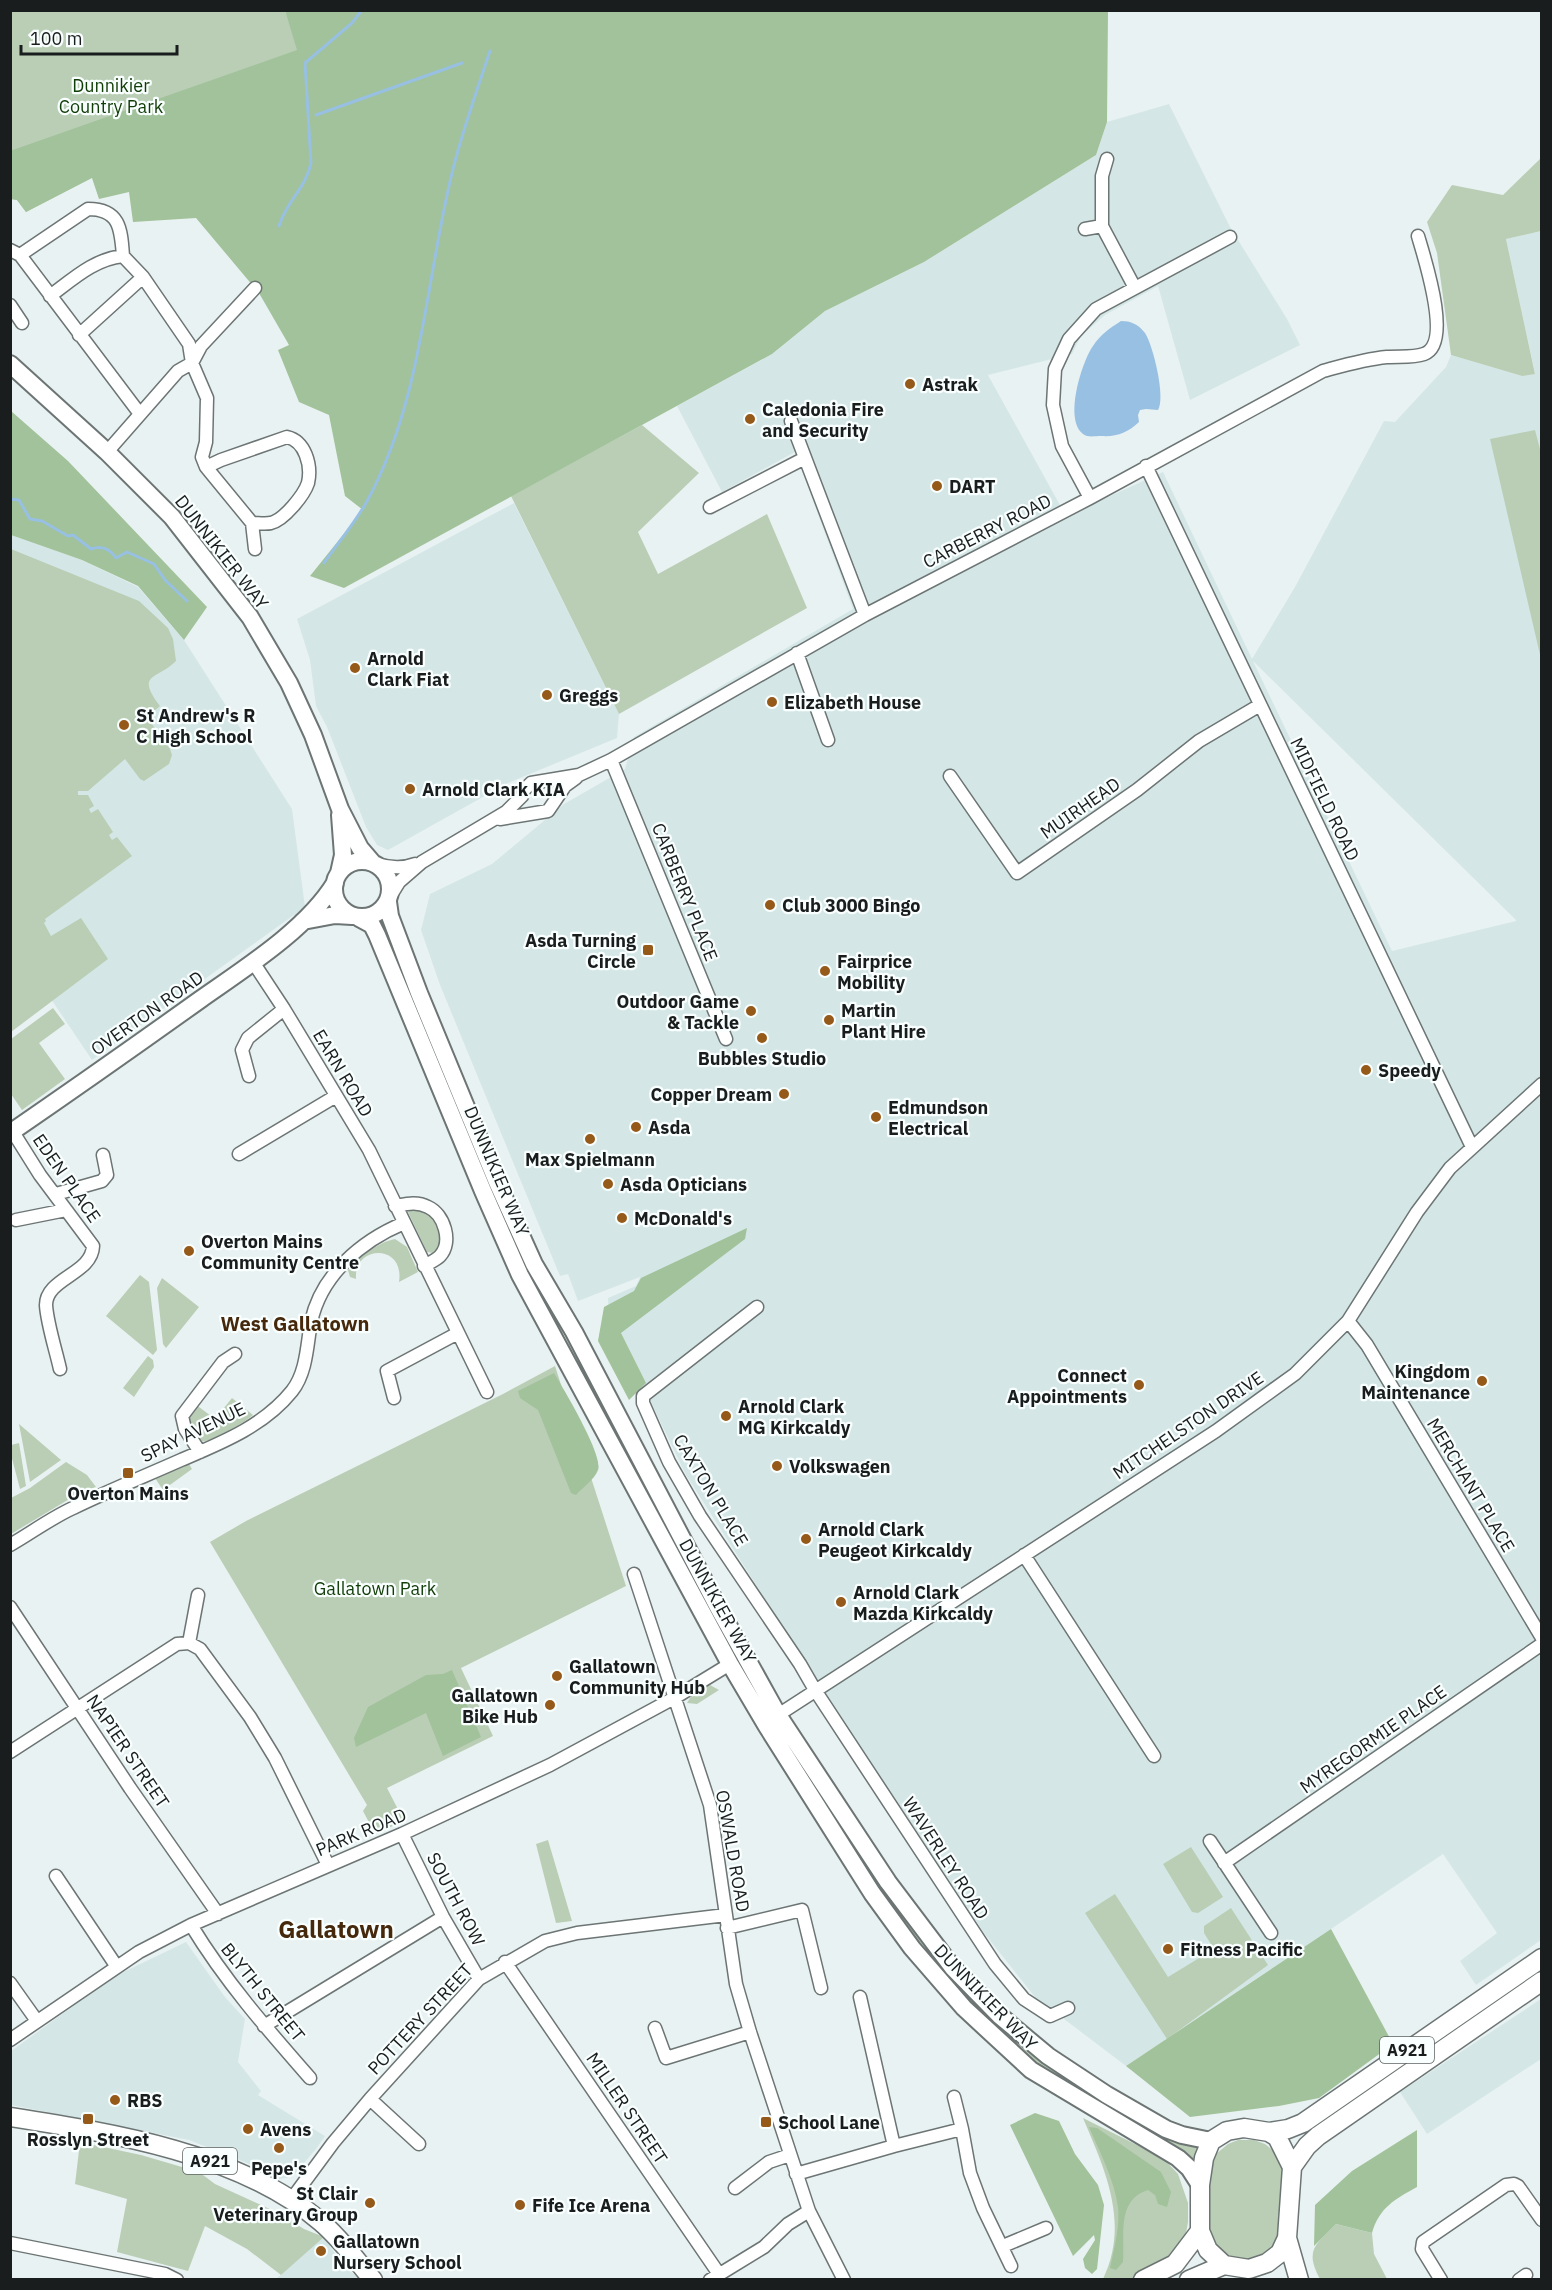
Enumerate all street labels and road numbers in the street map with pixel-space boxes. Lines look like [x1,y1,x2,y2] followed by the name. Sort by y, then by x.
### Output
[919,489,1055,573] street label: CARBERRY ROAD
[170,490,274,614] street label: DUNNIKIER WAY
[1285,734,1365,864] street label: MIDFIELD ROAD
[1036,772,1124,844] street label: MUIRHEAD
[647,820,723,964] street label: CARBERRY PLACE
[86,966,208,1060] street label: OVERTON ROAD
[308,1025,378,1121] street label: EARN ROAD
[459,1103,535,1240] street label: DUNNIKIER WAY
[28,1129,106,1227] street label: EDEN PLACE
[1108,1366,1268,1484] street label: MITCHELSTON DRIVE
[137,1397,249,1467] street label: SPAY AVENUE
[1422,1414,1520,1556] street label: MERCHANT PLACE
[669,1430,753,1550] street label: CAXTON PLACE
[674,1535,762,1668] street label: DUNNIKIER WAY
[1295,1680,1451,1798] street label: MYREGORMIE PLACE
[82,1690,174,1812] street label: NAPIER STREET
[711,1788,755,1914] street label: OSWALD ROAD
[898,1793,994,1923] street label: WAVERLEY ROAD
[312,1803,410,1861] street label: PARK ROAD
[422,1848,490,1950] street label: SOUTH ROW
[216,1938,310,2046] street label: BLYTH STREET
[929,1939,1043,2055] street label: DUNNIKIER WAY
[363,1959,477,2079] street label: POTTERY STREET
[1380,2037,1434,2063] road number: A921
[581,2048,673,2168] street label: MILLER STREET
[183,2148,237,2174] road number: A921

